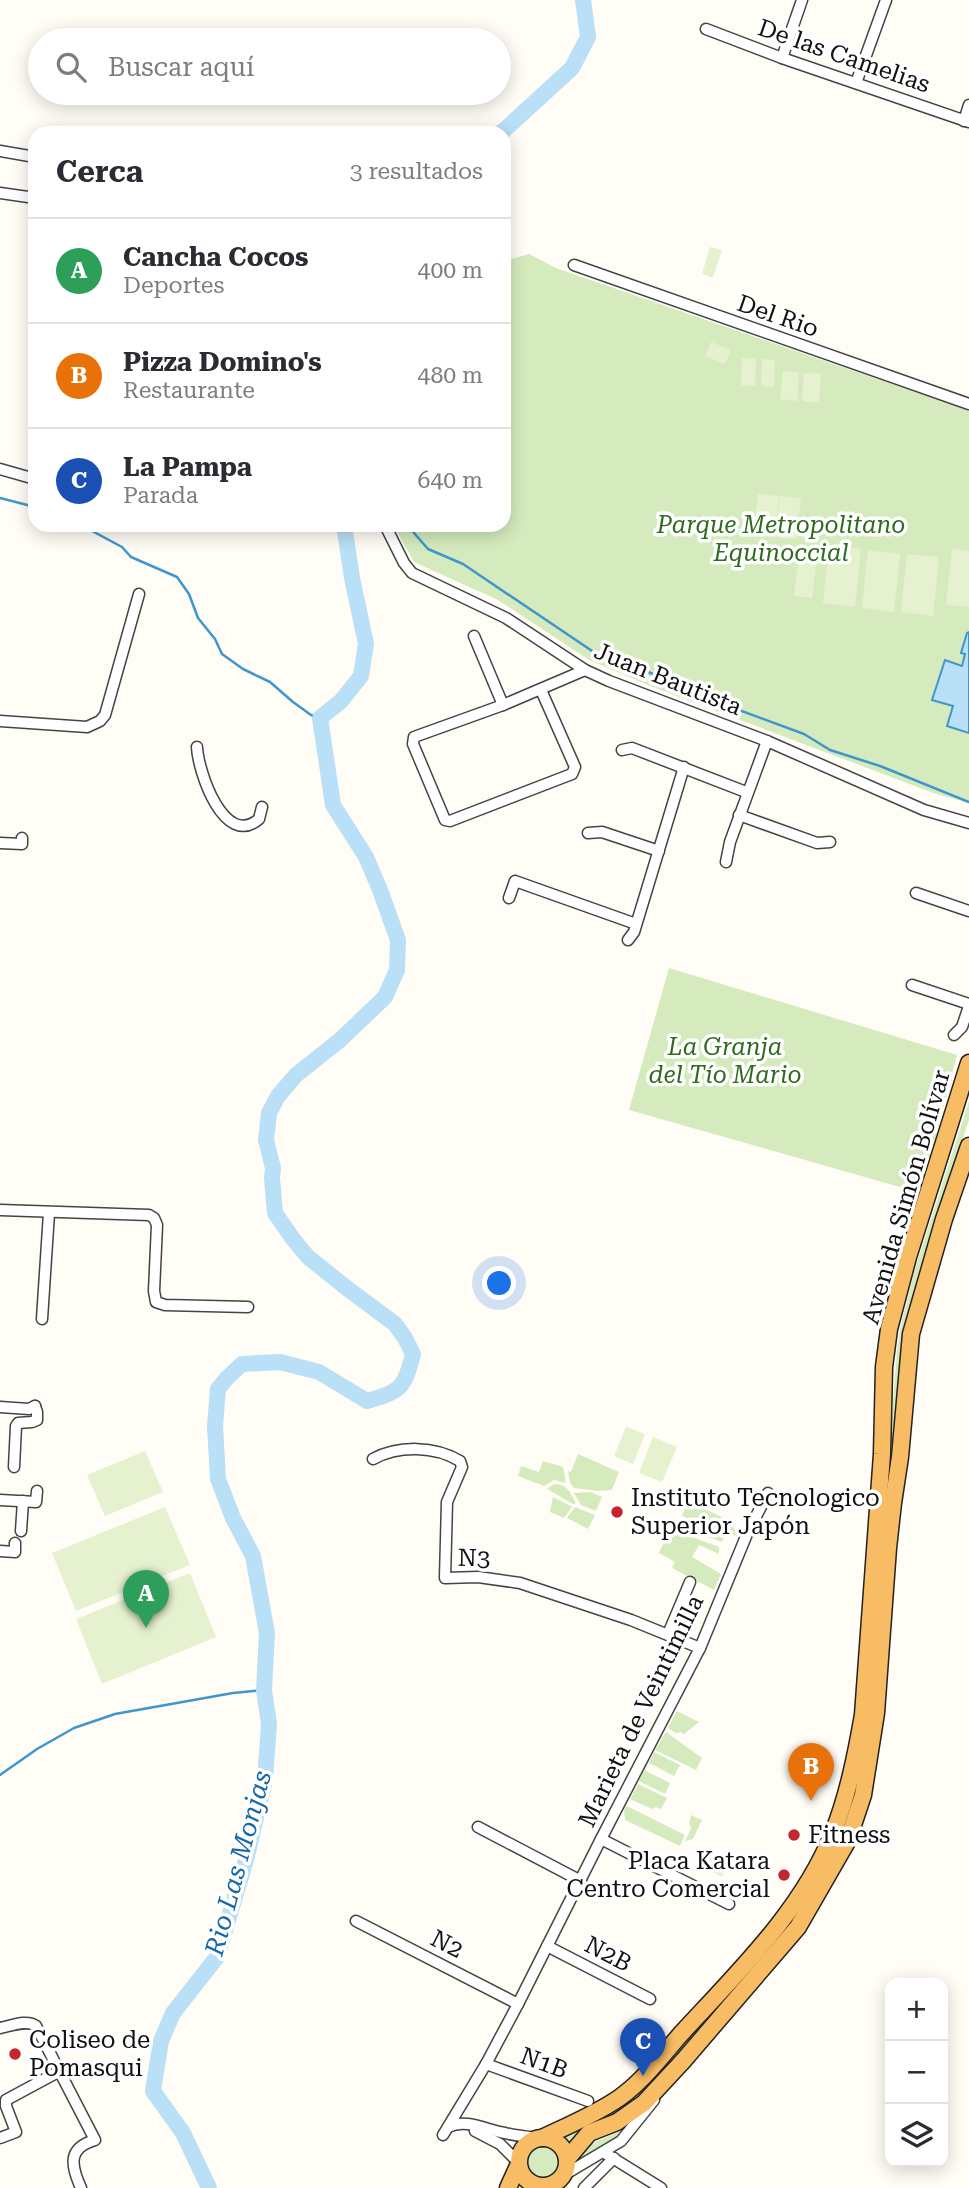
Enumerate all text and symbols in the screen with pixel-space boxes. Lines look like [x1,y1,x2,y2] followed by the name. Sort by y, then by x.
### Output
[754,13,934,99] street label: De las Camelias
[28,28,511,105] search box
[52,48,90,86] icon: search
[108,52,254,82] text: Buscar aquí
[56,154,143,189] text: Cerca
[350,158,483,185] text: 3 resultados
[123,242,308,272] text: Cancha Cocos
[71,257,87,284] text: A
[418,257,483,284] text: 400 m
[123,272,224,299] text: Deportes
[734,289,822,343] street label: Del Rio
[123,347,322,377] text: Pizza Domino's
[71,362,87,389] text: B
[418,362,483,389] text: 480 m
[123,377,255,404] text: Restaurante
[123,452,252,482] text: La Pampa
[71,467,87,494] text: C
[418,467,483,494] text: 640 m
[123,482,198,509] text: Parada
[656,511,905,567] park label: Parque Metropolitano Equinoccial
[590,637,746,721] street label: Juan Bautista
[649,1033,801,1089] park label: La Granja del Tío Mario
[856,1066,956,1327] street label: Avenida Simón Bolívar
[482,1266,516,1300] your location
[631,1484,880,1540] place label: Instituto Tecnologico Superior Japón
[609,1504,625,1520] marker: Instituto Tecnologico Superior Japón
[457,1544,491,1572] street label: N3
[123,1570,169,1628] pin: A
[573,1590,709,1832] street label: Marieta de Veintimilla
[788,1743,834,1801] pin: B
[199,1767,277,1960] water label: Rio Las Monjas
[808,1821,890,1849] place label: Fitness
[786,1827,802,1843] marker: Fitness
[566,1847,770,1903] place label: Placa Katara Centro Comercial
[776,1867,792,1883] marker: Placa Katara Centro Comercial
[426,1924,468,1964] street label: N2
[580,1930,636,1978] street label: N2B
[885,1978,948,2167] map controls
[885,1978,948,2041] button: +
[620,2018,666,2076] pin: C
[29,2026,150,2082] place label: Coliseo de Pomasqui
[885,2041,948,2104] button: −
[516,2042,572,2084] street label: N1B
[7,2046,23,2062] marker: Coliseo de Pomasqui
[885,2104,948,2167] button: layers

